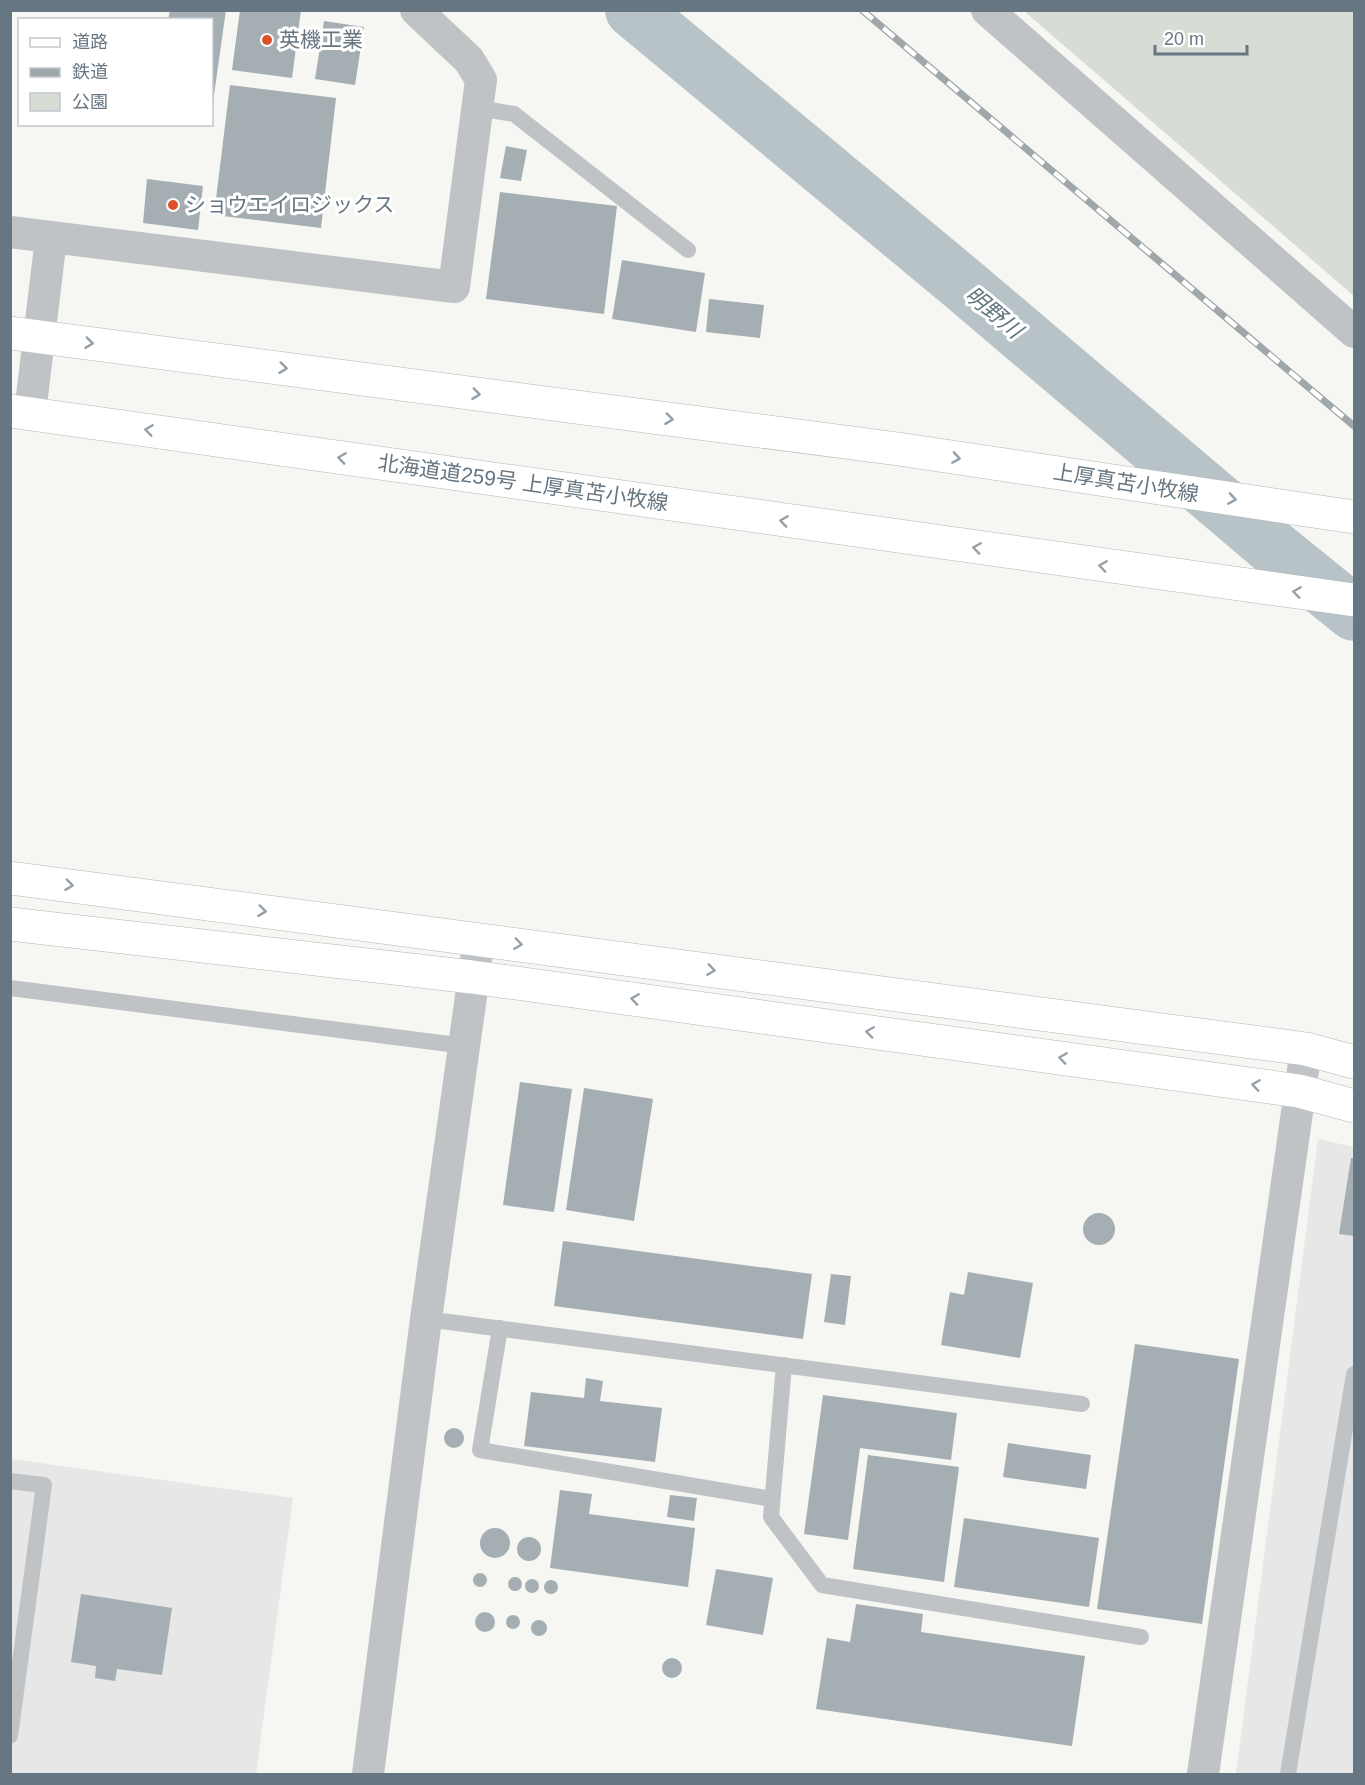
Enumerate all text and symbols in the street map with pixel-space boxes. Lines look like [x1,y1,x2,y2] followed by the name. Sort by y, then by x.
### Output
[18,18,213,126] legend
[1155,18,1246,56] scale bar
[279,28,363,51] place label: 英機工業
[1164,29,1204,49] text: 20 m
[72,32,108,52] text: 道路
[260,33,274,47] marker: 英機工業
[72,62,108,82] text: 鉄道
[72,92,108,112] text: 公園
[185,193,394,216] place label: ショウエイロジックス
[166,198,180,212] marker: ショウエイロジックス
[960,282,1029,344] water label: 明野川
[85,336,94,349] one-way arrow
[278,362,287,374] one-way arrow
[471,387,481,399] one-way arrow
[665,413,674,425] one-way arrow
[144,425,153,437] one-way arrow
[376,451,670,514] street label: 北海道道259号 上厚真苫小牧線
[952,451,961,463] one-way arrow
[337,452,346,464] one-way arrow
[1052,460,1200,505] street label: 上厚真苫小牧線
[1228,493,1237,505] one-way arrow
[780,515,789,527] one-way arrow
[973,543,982,555] one-way arrow
[1099,560,1108,572] one-way arrow
[1292,586,1301,599] one-way arrow
[64,879,73,891] one-way arrow
[257,904,266,916] one-way arrow
[513,937,522,950] one-way arrow
[706,963,716,975] one-way arrow
[631,994,640,1006] one-way arrow
[865,1026,875,1038] one-way arrow
[1059,1053,1068,1065] one-way arrow
[1252,1079,1261,1091] one-way arrow

